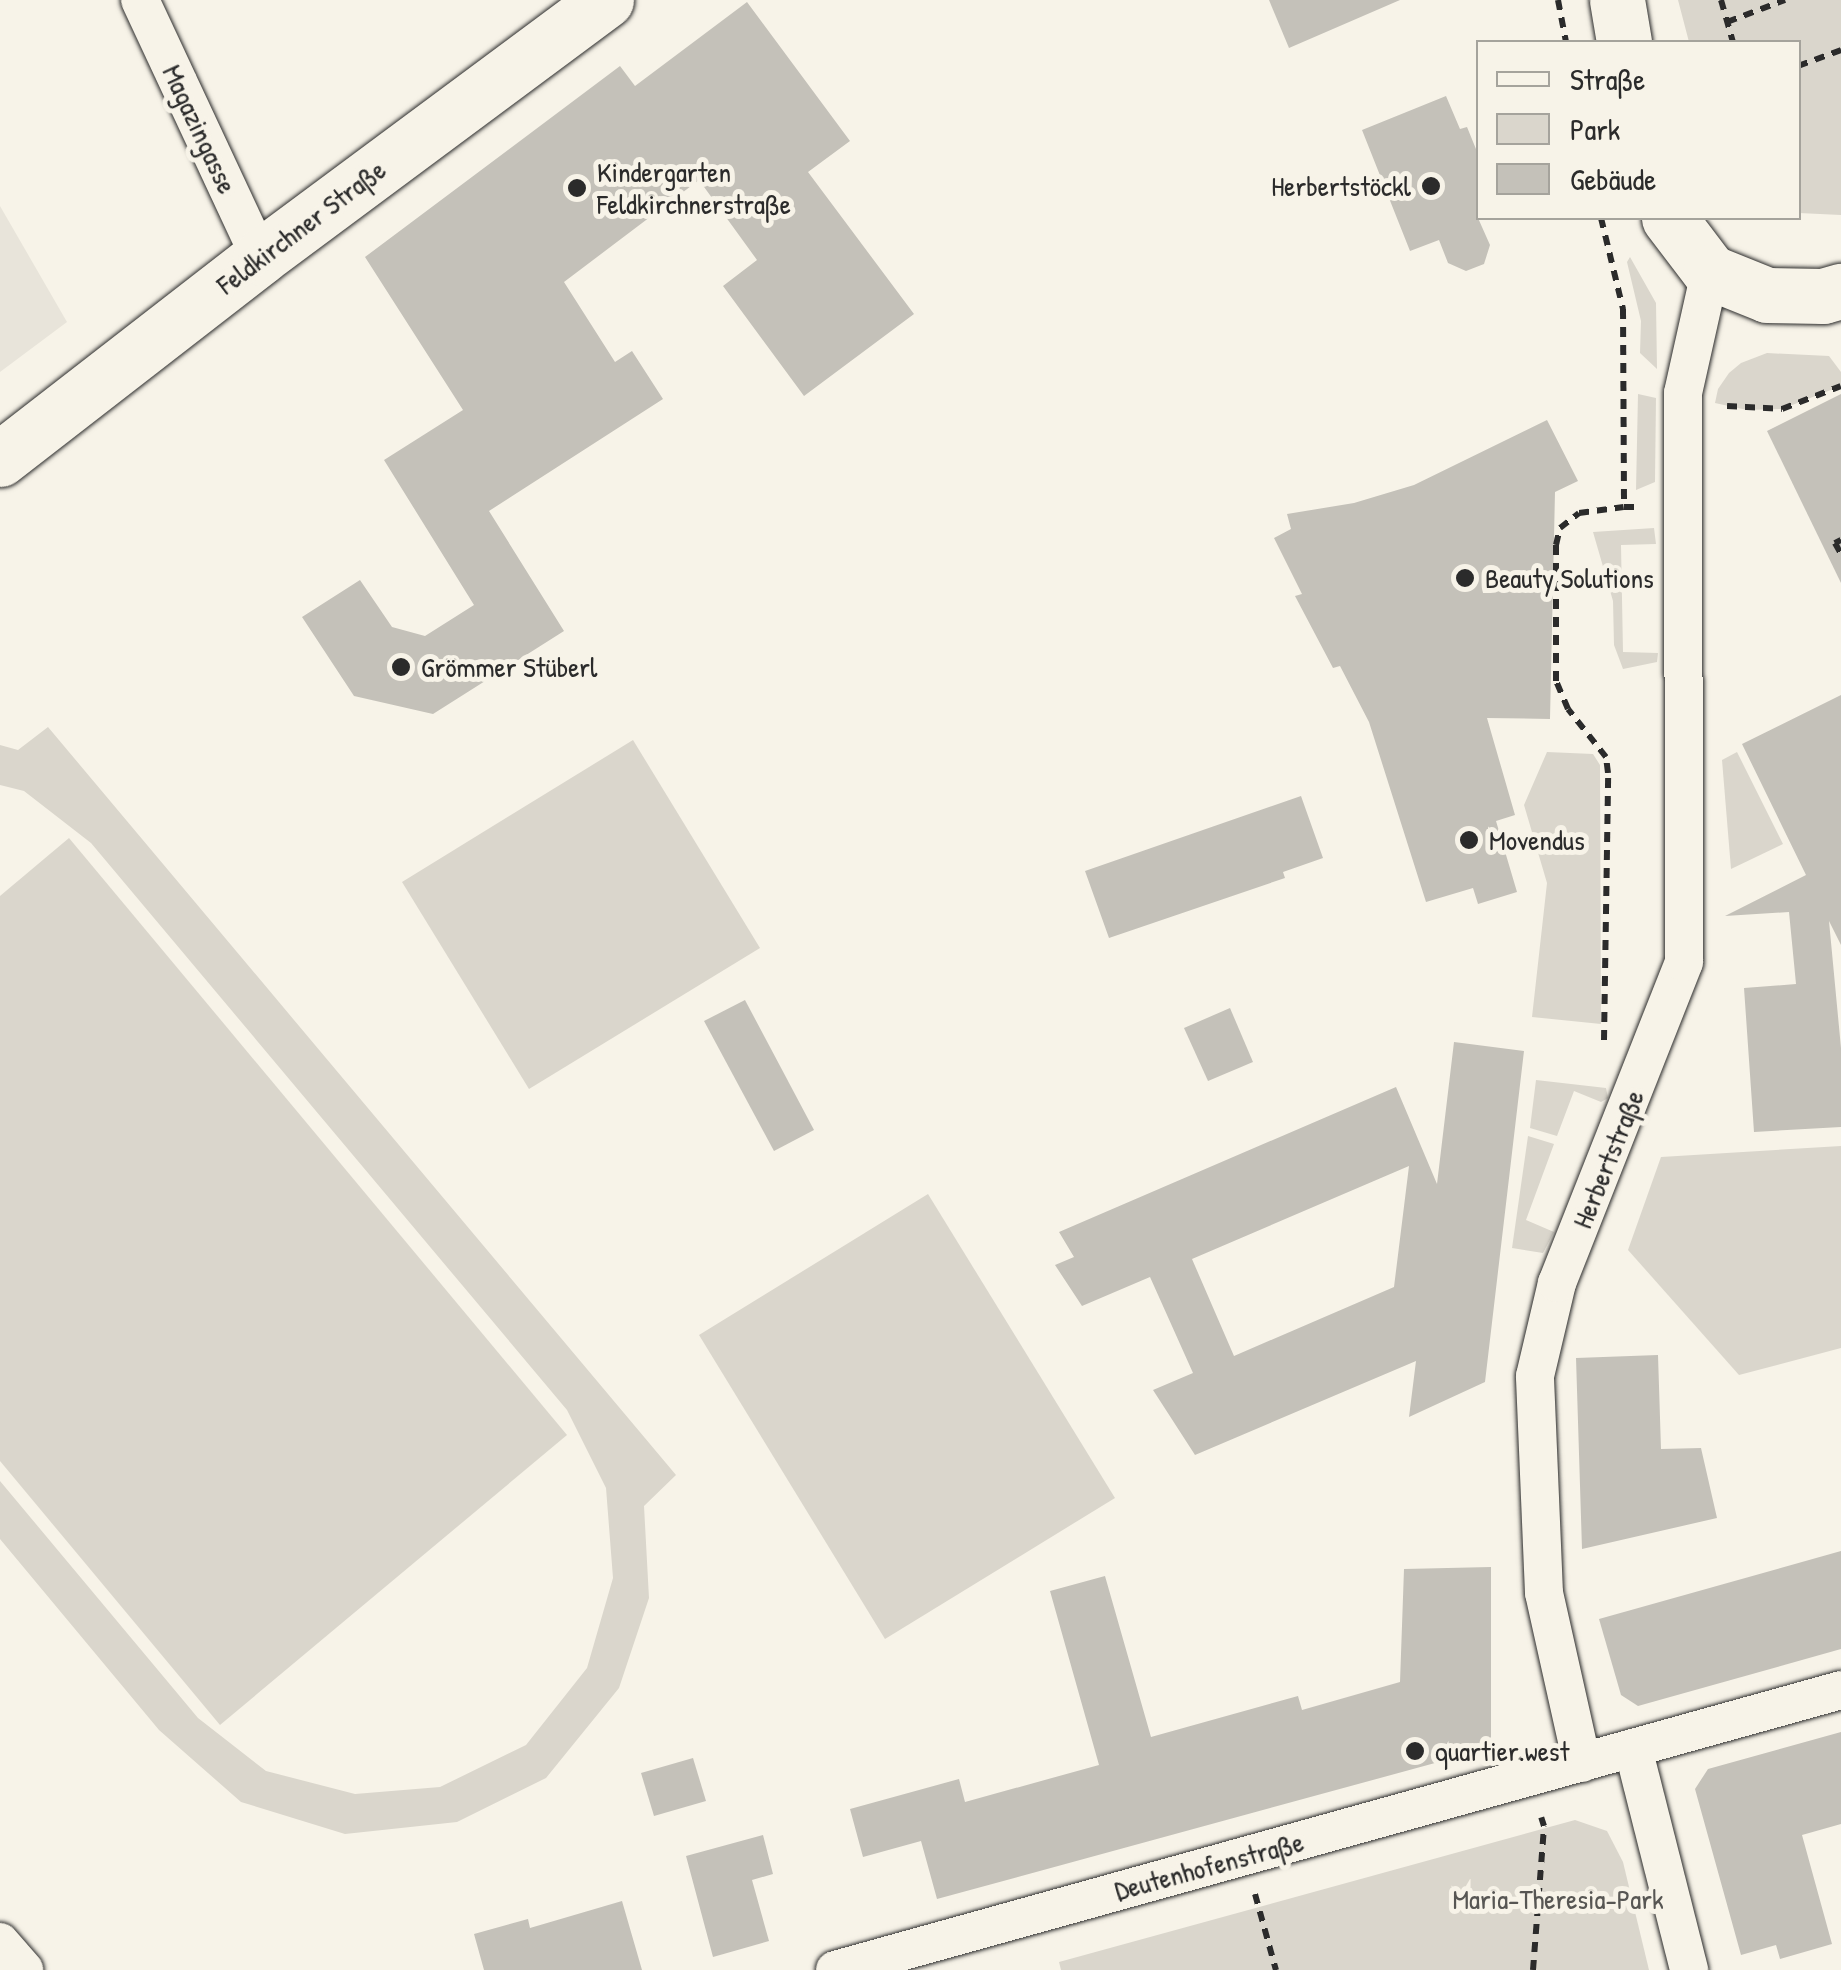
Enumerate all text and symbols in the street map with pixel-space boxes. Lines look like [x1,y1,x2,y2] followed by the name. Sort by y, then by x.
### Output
[1476,40,1801,220] legend
[156,59,244,199] street label: Magazingasse
[1570,59,1645,99] text: Straße
[1570,109,1620,149] text: Park
[210,153,392,301] street label: Feldkirchner Straße
[597,155,791,221] place label: Kindergarten Feldkirchnerstraße
[1570,159,1656,199] text: Gebäude
[1271,169,1411,203] place label: Herbertstöckl
[1420,175,1442,197] marker: Herbertstöckl
[566,177,588,199] marker: Kindergarten Feldkirchnerstraße
[1485,561,1654,595] place label: Beauty Solutions
[1454,567,1476,589] marker: Beauty Solutions
[421,650,598,684] place label: Grömmer Stüberl
[390,656,412,678] marker: Grömmer Stüberl
[1489,823,1585,857] place label: Movendus
[1458,829,1480,851] marker: Movendus
[1565,1085,1651,1233] street label: Herbertstraße
[1435,1734,1569,1768] place label: quartier.west
[1404,1740,1426,1762] marker: quartier.west
[1111,1825,1307,1907] street label: Deutenhofenstraße
[1452,1882,1664,1916] park label: Maria-Theresia-Park

